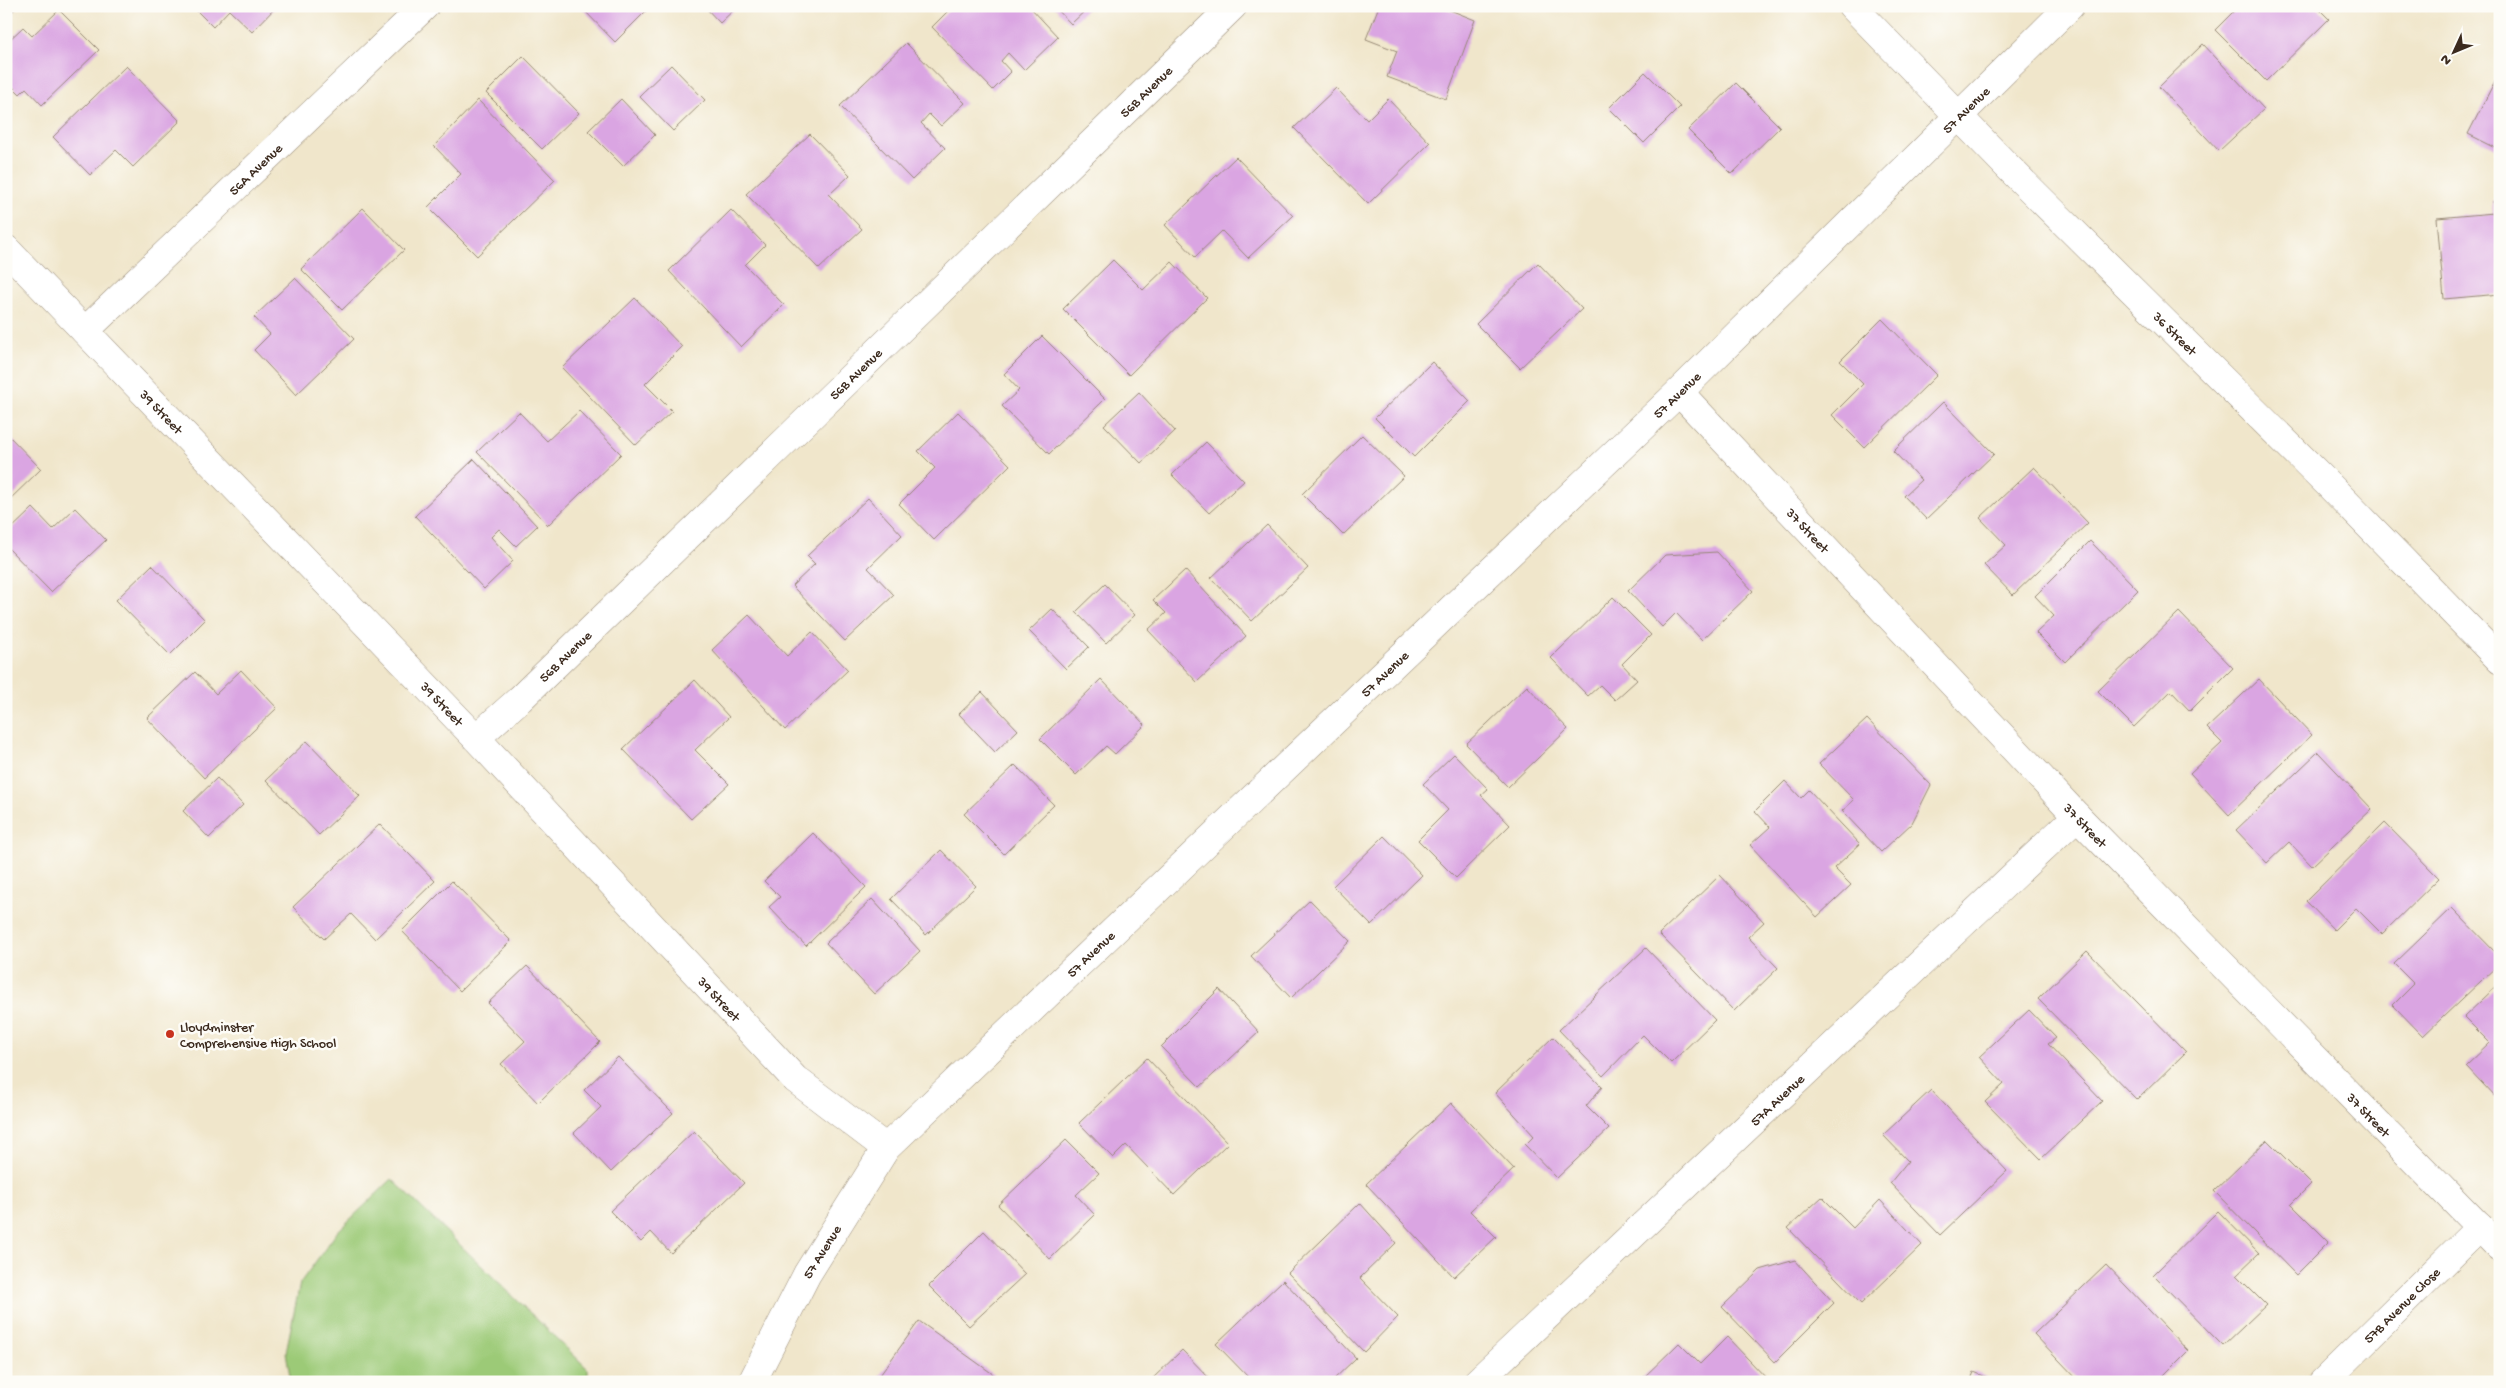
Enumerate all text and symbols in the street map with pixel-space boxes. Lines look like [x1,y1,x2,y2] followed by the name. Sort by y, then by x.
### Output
[2428,28,2478,78] north arrow
[2437,50,2456,68] text: N
[1117,63,1178,122] street label: 56B Avenue
[1940,83,1995,138] street label: 57 Avenue
[226,140,288,200] street label: 56A Avenue
[2148,309,2200,361] street label: 36 Street
[827,345,887,405] street label: 56B Avenue
[1651,369,1706,423] street label: 57 Avenue
[134,387,186,440] street label: 39 Street
[1781,505,1833,558] street label: 37 Street
[536,627,597,687] street label: 56B Avenue
[1358,648,1414,702] street label: 57 Avenue
[415,679,467,732] street label: 39 Street
[2058,800,2110,853] street label: 37 Street
[1064,928,1120,982] street label: 57 Avenue
[692,974,744,1027] street label: 39 Street
[180,1020,336,1053] place label: Lloydminster Comprehensive High School
[164,1028,176,1040] marker: Lloydminster Comprehensive High School
[1748,1071,1810,1131] street label: 57A Avenue
[2341,1090,2394,1143] street label: 37 Street
[800,1222,847,1283] street label: 57 Avenue
[2361,1264,2445,1348] street label: 57B Avenue Close

